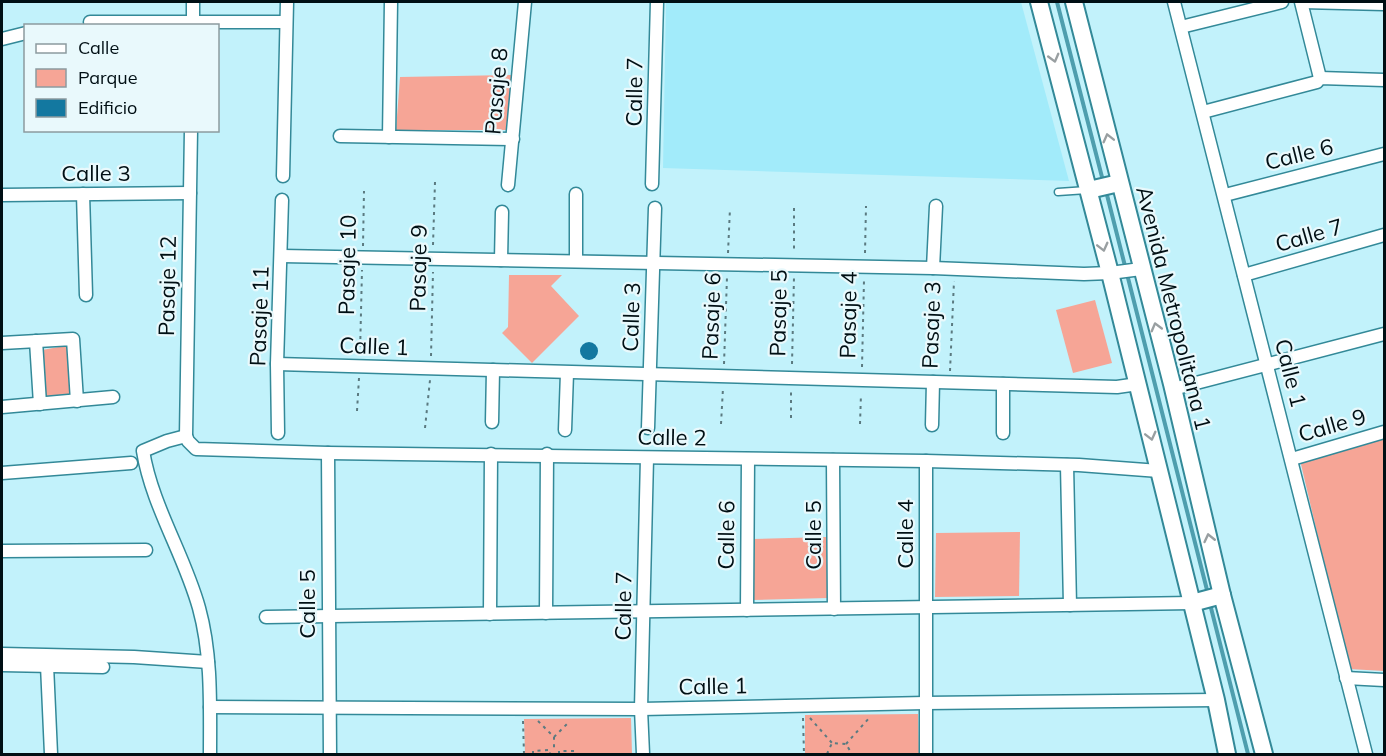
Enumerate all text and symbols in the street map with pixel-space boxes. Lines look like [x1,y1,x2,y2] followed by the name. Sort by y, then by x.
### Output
[24,24,219,132] legend
[78,36,119,59] text: Calle
[478,46,514,136] street label: Pasaje 8
[1046,53,1059,63] one-way arrow
[619,57,649,127] street label: Calle 7
[78,66,137,89] text: Parque
[78,96,137,119] text: Edificio
[1262,132,1336,176] street label: Calle 6
[1102,134,1115,144] one-way arrow
[61,159,131,187] street label: Calle 3
[1130,183,1218,433] street label: Avenida Metropolitana 1
[1272,212,1346,258] street label: Calle 7
[332,215,362,315] street label: Pasaje 10
[403,224,433,312] street label: Pasaje 9
[152,236,182,336] street label: Pasaje 12
[1096,241,1109,251] one-way arrow
[243,265,275,367] street label: Pasaje 11
[763,269,793,357] street label: Pasaje 5
[833,271,863,359] street label: Pasaje 4
[695,272,727,360] street label: Pasaje 6
[915,281,947,369] street label: Pasaje 3
[616,282,646,352] street label: Calle 3
[1151,322,1163,333] one-way arrow
[339,331,409,361] street label: Calle 1
[1269,336,1313,410] street label: Calle 1
[1295,402,1369,448] street label: Calle 9
[637,422,707,452] street label: Calle 2
[1143,431,1156,441] one-way arrow
[891,499,919,569] street label: Calle 4
[711,500,741,570] street label: Calle 6
[799,500,827,570] street label: Calle 5
[1203,534,1216,544] one-way arrow
[293,569,321,639] street label: Calle 5
[608,571,638,641] street label: Calle 7
[678,671,748,701] street label: Calle 1

